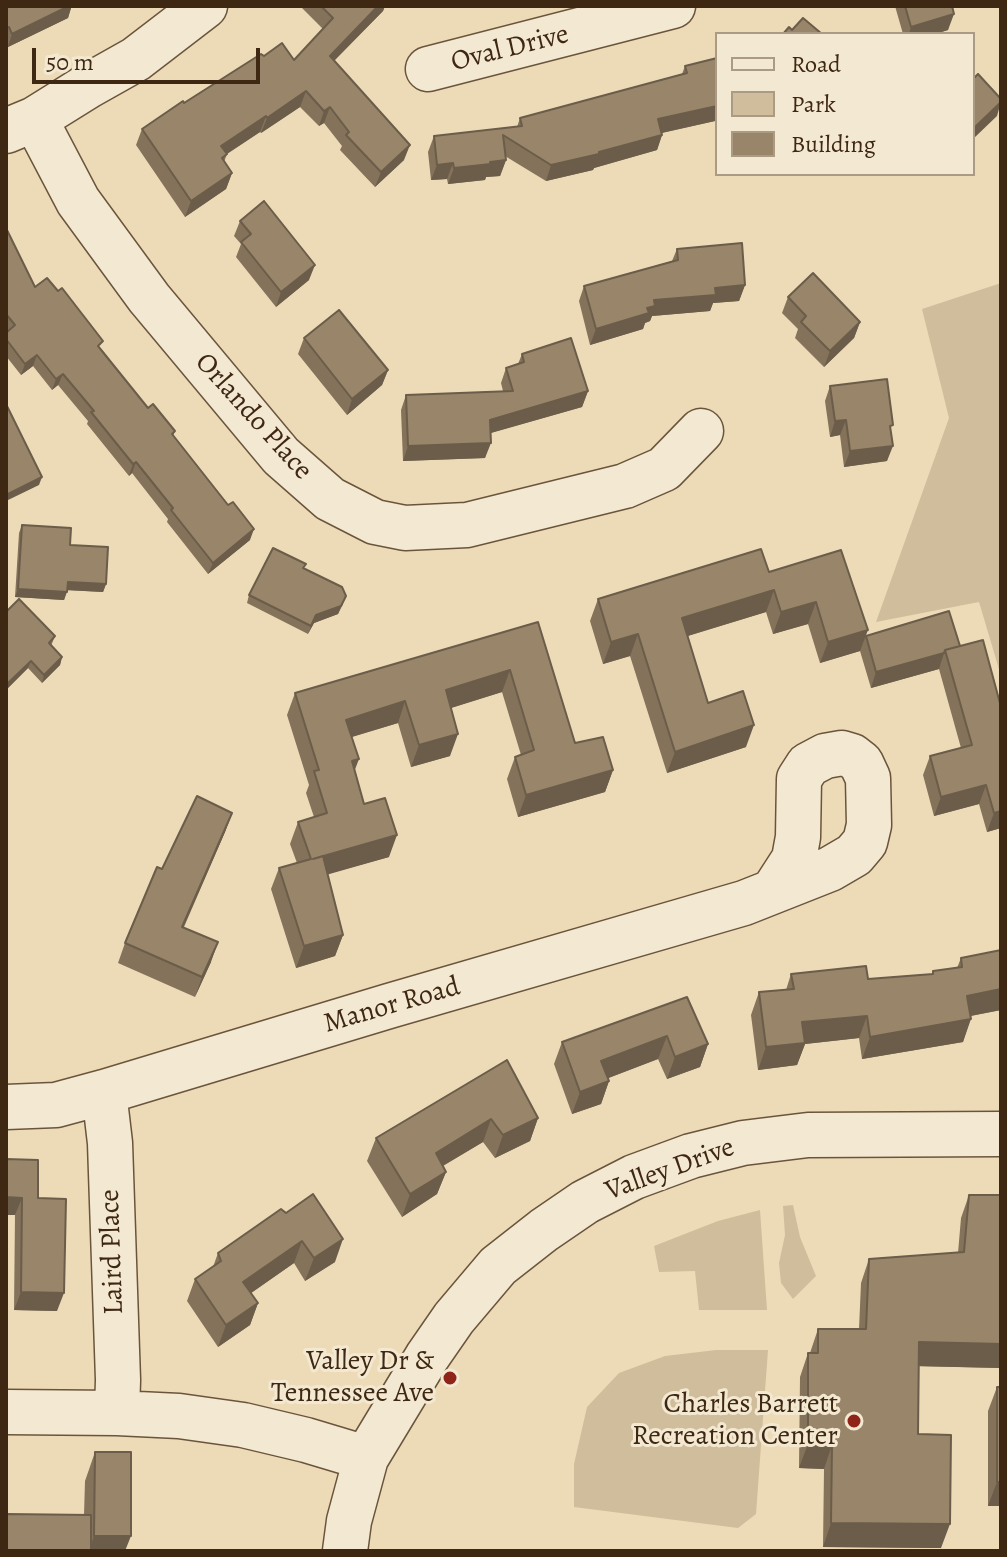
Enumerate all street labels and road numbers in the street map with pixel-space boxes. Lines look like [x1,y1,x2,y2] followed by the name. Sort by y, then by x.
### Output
[448,18,572,80] street label: Oval Drive
[187,347,319,487] street label: Orlando Place
[320,971,464,1041] street label: Manor Road
[601,1131,739,1209] street label: Valley Drive
[94,1189,132,1315] street label: Laird Place

